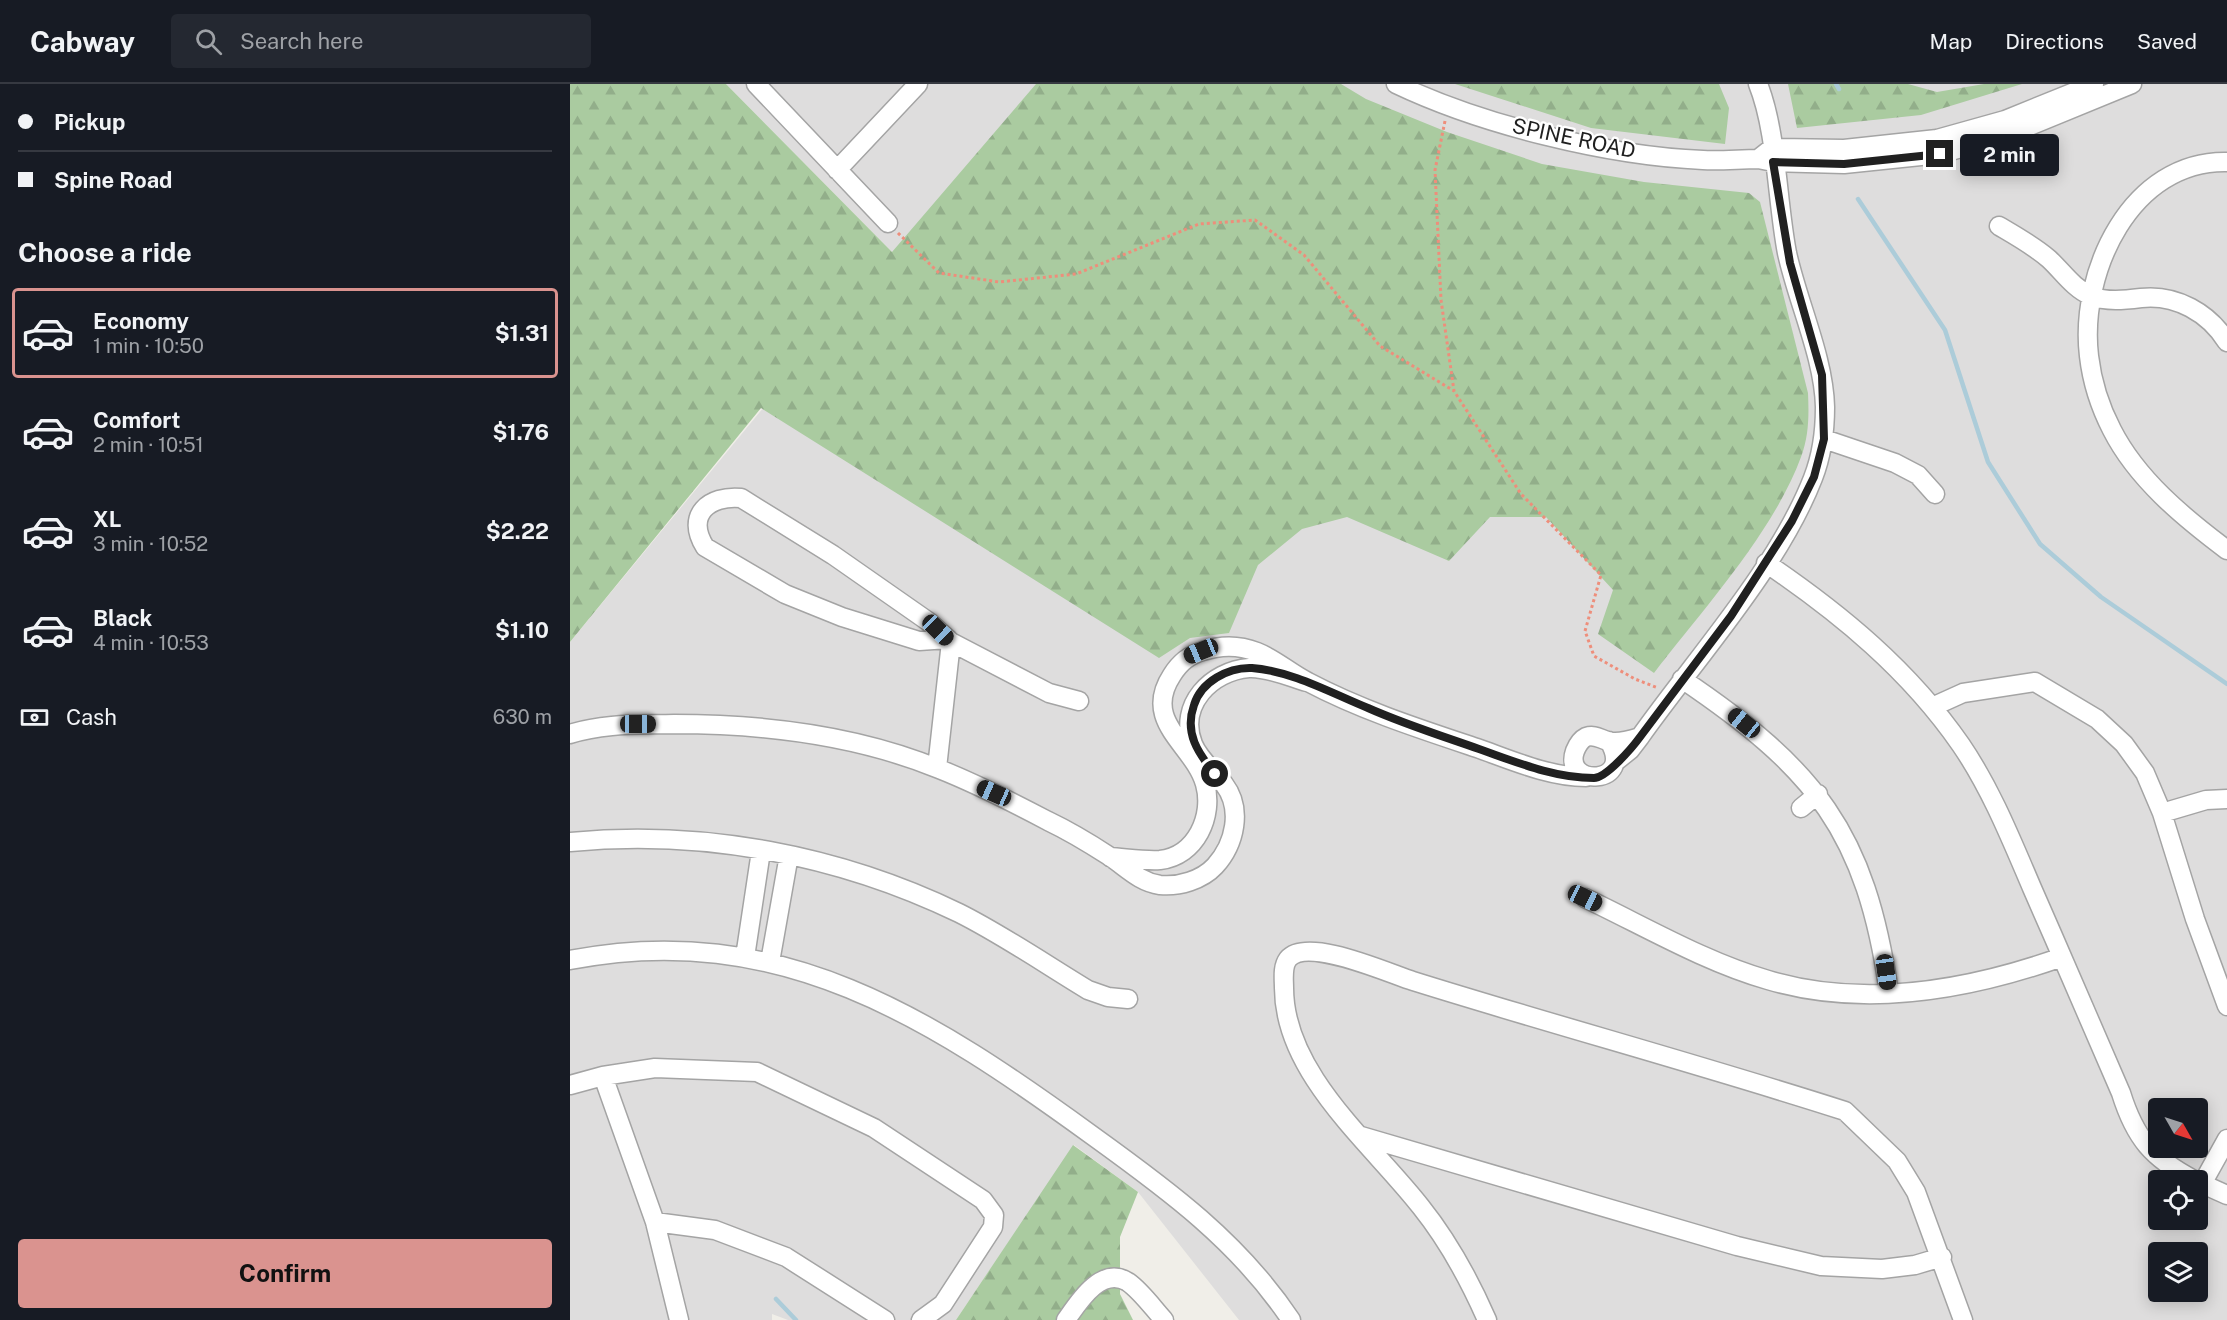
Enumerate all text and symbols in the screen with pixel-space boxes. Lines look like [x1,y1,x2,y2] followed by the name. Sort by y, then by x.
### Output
[171,14,591,68] search box
[30,25,135,58] text: Cabway
[192,25,225,58] icon: search
[240,28,363,54] text: Search here
[1930,29,1972,54] text: Map
[2005,29,2104,54] text: Directions
[2137,29,2197,54] text: Saved
[54,109,125,135] text: Pickup
[1510,113,1638,163] street label: SPINE ROAD
[1961,133,2060,175] callout: 2 min
[1926,140,1953,167] route end
[1983,143,2036,167] text: 2 min
[54,167,173,193] text: Spine Road
[18,236,192,268] text: Choose a ride
[21,306,75,360] icon: car
[93,308,189,334] text: Economy
[495,320,549,346] text: $1.31
[93,334,204,358] text: 1 min · 10:50
[21,405,75,459] icon: car
[93,407,180,433] text: Comfort
[492,419,549,445] text: $1.76
[93,433,204,457] text: 2 min · 10:51
[21,504,75,558] icon: car
[93,506,121,532] text: XL
[486,518,549,544] text: $2.22
[93,532,208,556] text: 3 min · 10:52
[21,603,75,657] icon: car
[93,605,152,631] text: Black
[919,611,957,649] car
[495,617,549,643] text: $1.10
[93,631,209,655] text: 4 min · 10:53
[1181,636,1221,666] car
[18,701,51,734] icon: cash
[66,704,117,730] text: Cash
[493,705,552,729] text: 630 m
[1724,705,1764,741] car
[620,715,656,733] car
[1201,760,1228,787] route start
[974,777,1014,809] car
[1565,882,1605,914] car
[1875,953,1897,991] car
[2148,1098,2208,1158] north arrow
[2148,1098,2208,1302] map controls
[2148,1170,2208,1230] button: locate
[18,1239,552,1308] button: Confirm
[2148,1242,2208,1302] button: layers

